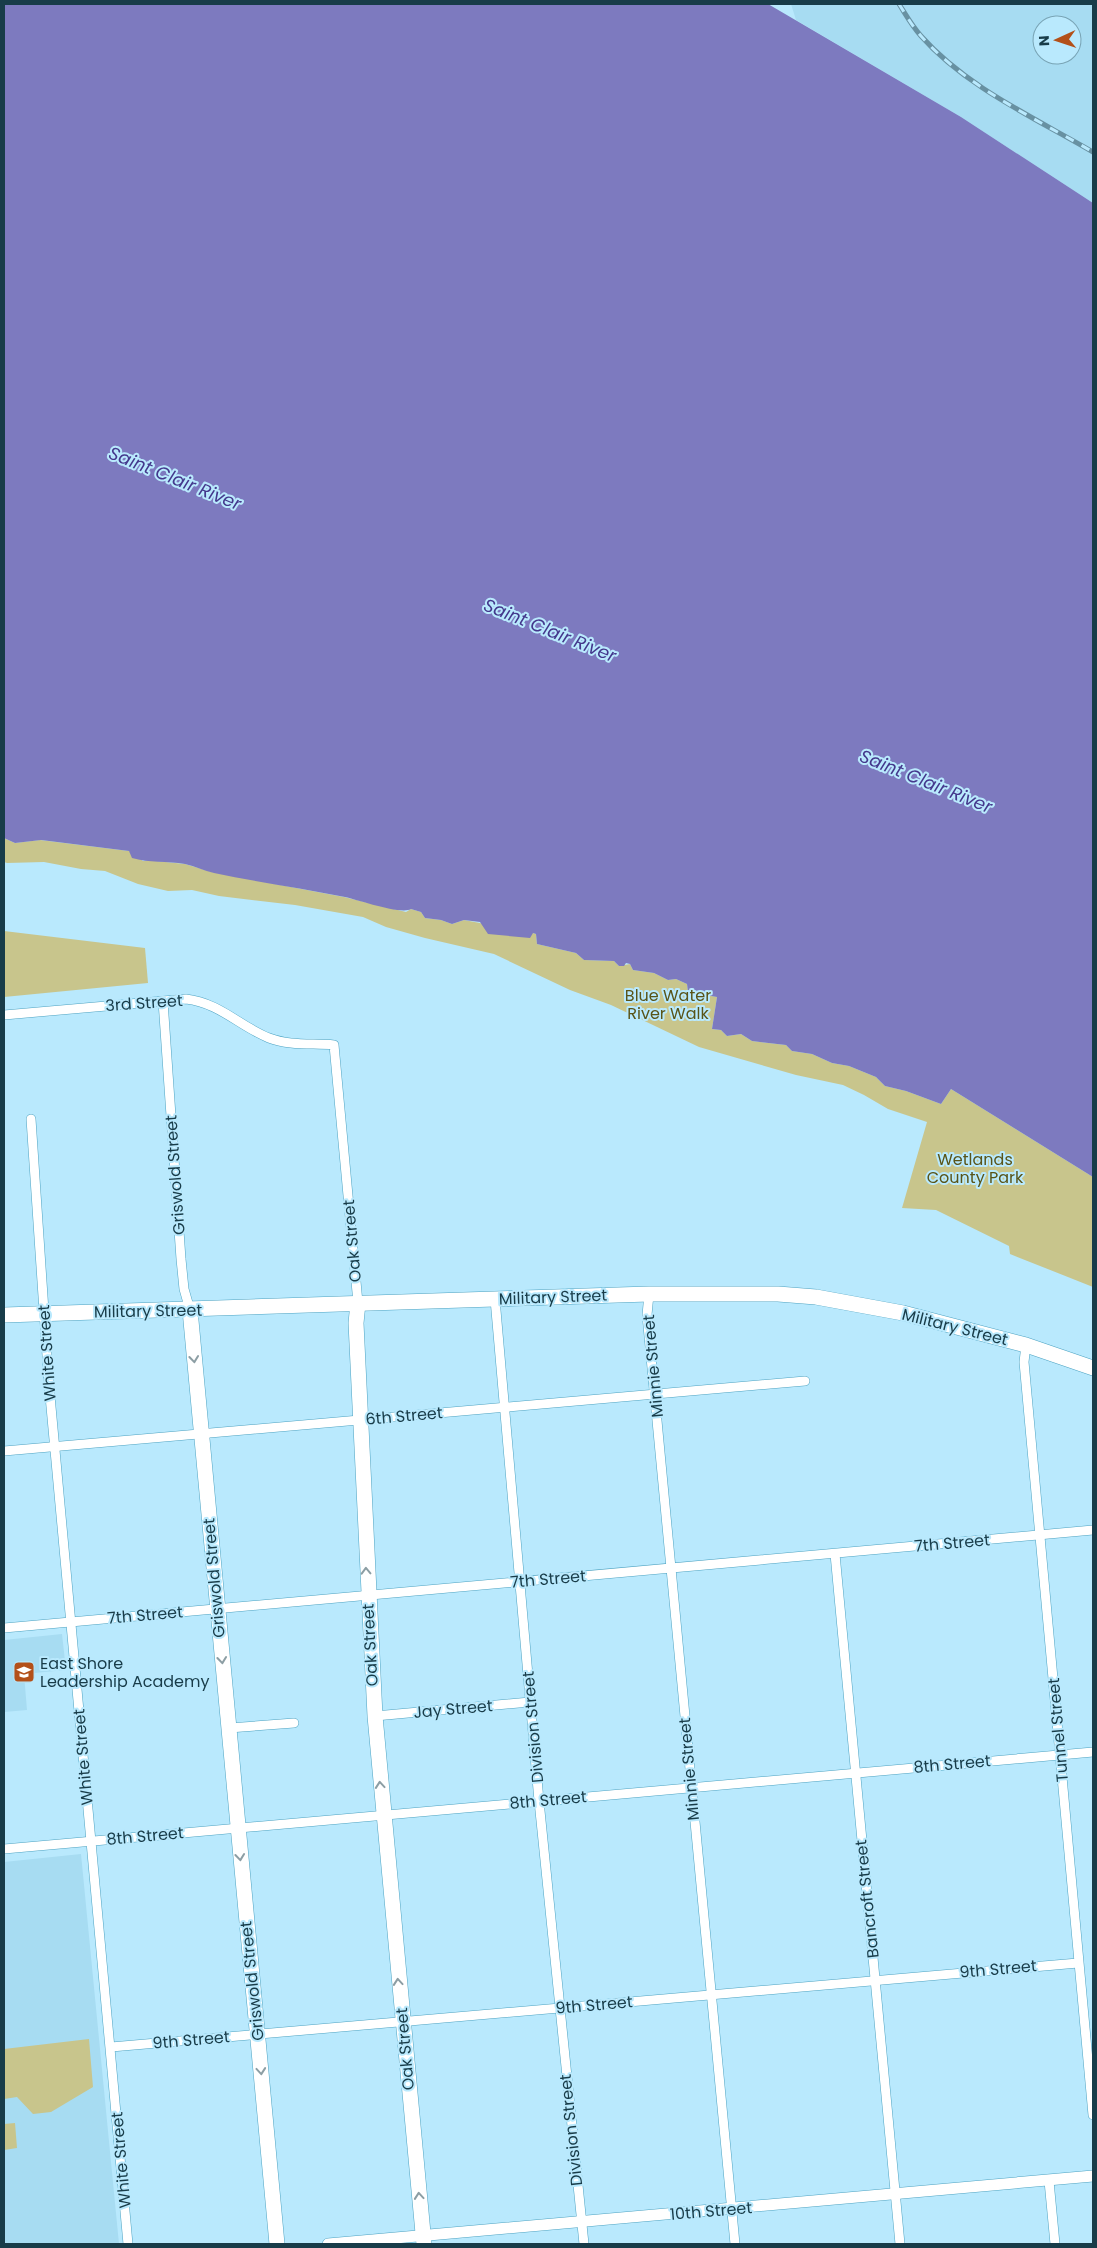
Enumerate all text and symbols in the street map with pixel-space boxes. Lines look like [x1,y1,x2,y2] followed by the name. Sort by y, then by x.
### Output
[1032,15,1082,65] north arrow
[1034,35,1054,46] text: N
[105,440,246,516] water label: Saint Clair River
[480,592,621,668] water label: Saint Clair River
[856,743,997,819] water label: Saint Clair River
[625,984,711,1025] park label: Blue Water River Walk
[105,989,184,1017] street label: 3rd Street
[159,1114,191,1236] street label: Griswold Street
[927,1148,1024,1189] park label: Wetlands County Park
[337,1199,367,1283] street label: Oak Street
[498,1284,608,1310] street label: Military Street
[94,1299,203,1323] street label: Military Street
[900,1303,1011,1351] street label: Military Street
[32,1304,62,1402] street label: White Street
[637,1313,669,1418] street label: Minnie Street
[189,1355,200,1363] one-way arrow
[364,1401,444,1431] street label: 6th Street
[197,1517,231,1639] street label: Griswold Street
[913,1528,991,1558] street label: 7th Street
[509,1564,587,1594] street label: 7th Street
[361,1566,372,1574] one-way arrow
[106,1600,184,1630] street label: 7th Street
[356,1603,384,1687] street label: Oak Street
[40,1652,210,1693] place label: East Shore Leadership Academy
[216,1656,227,1664] one-way arrow
[12,1660,36,1684] school or university icon: East Shore Leadership Academy
[517,1670,549,1784] street label: Division Street
[1042,1677,1074,1783] street label: Tunnel Street
[412,1694,494,1724] street label: Jay Street
[67,1708,99,1806] street label: White Street
[673,1716,705,1821] street label: Minnie Street
[913,1749,992,1779] street label: 8th Street
[375,1781,386,1789] one-way arrow
[509,1785,588,1815] street label: 8th Street
[106,1821,185,1851] street label: 8th Street
[849,1838,885,1959] street label: Bancroft Street
[234,1853,245,1861] one-way arrow
[234,1920,270,2042] street label: Griswold Street
[959,1954,1038,1984] street label: 9th Street
[393,1977,404,1985] one-way arrow
[555,1990,634,2020] street label: 9th Street
[390,2007,420,2091] street label: Oak Street
[152,2025,231,2055] street label: 9th Street
[255,2067,266,2075] one-way arrow
[554,2073,588,2187] street label: Division Street
[105,2111,137,2209] street label: White Street
[413,2191,424,2199] one-way arrow
[669,2196,753,2226] street label: 10th Street

